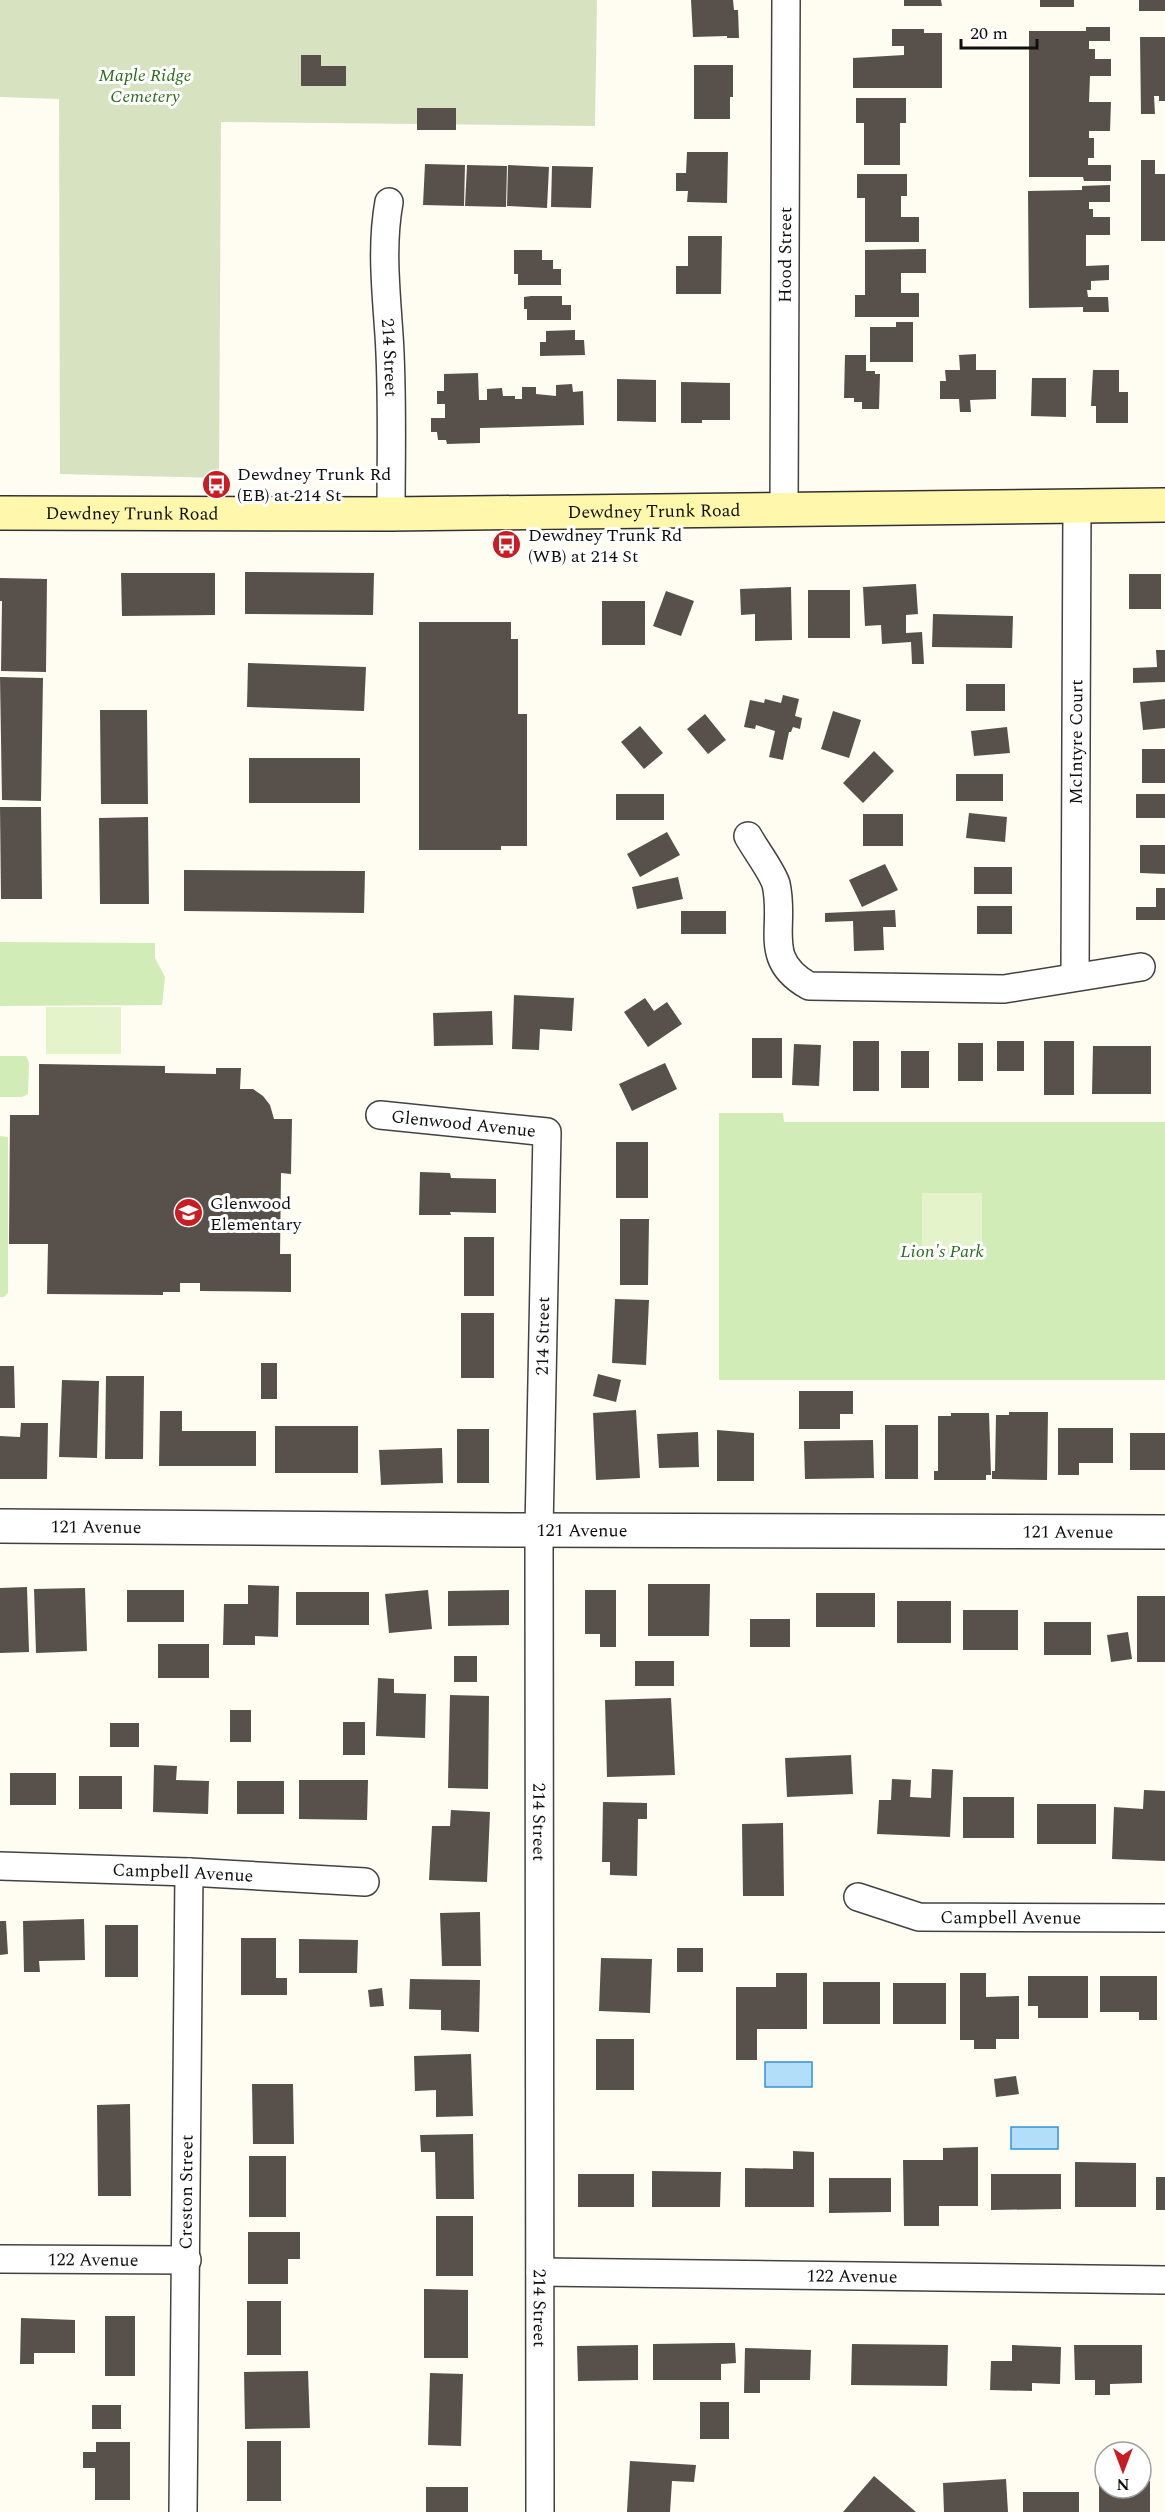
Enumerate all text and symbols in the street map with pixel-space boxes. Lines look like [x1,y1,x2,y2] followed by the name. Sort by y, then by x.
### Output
[961,12,1038,50] scale bar
[970,20,1008,47] text: 20 m
[99,62,191,110] park label: Maple Ridge Cemetery
[771,207,799,303] street label: Hood Street
[374,317,405,397] street label: 214 Street
[237,461,391,509] place label: Dewdney Trunk Rd (EB) at 214 St
[200,468,232,500] bus stop icon: Dewdney Trunk Rd (EB) at 214 St
[567,496,741,525] street label: Dewdney Trunk Road
[45,500,219,527] street label: Dewdney Trunk Road
[528,522,682,570] place label: Dewdney Trunk Rd (WB) at 214 St
[491,529,523,561] bus stop icon: Dewdney Trunk Rd (WB) at 214 St
[1062,679,1090,805] street label: McIntyre Court
[390,1103,537,1144] street label: Glenwood Avenue
[210,1190,303,1238] place label: Glenwood Elementary
[173,1197,205,1229] school or university icon: Glenwood Elementary
[900,1238,984,1265] park label: Lion's Park
[529,1296,557,1376] street label: 214 Street
[50,1513,142,1541] street label: 121 Avenue
[536,1517,628,1544] street label: 121 Avenue
[1022,1518,1114,1545] street label: 121 Avenue
[526,1783,553,1861] street label: 214 Street
[112,1856,254,1889] street label: Campbell Avenue
[940,1904,1081,1931] street label: Campbell Avenue
[172,2134,200,2250] street label: Creston Street
[47,2246,139,2273] street label: 122 Avenue
[806,2262,898,2290] street label: 122 Avenue
[526,2269,553,2347] street label: 214 Street
[1093,2440,1153,2500] north arrow
[1116,2472,1130,2496] text: N

